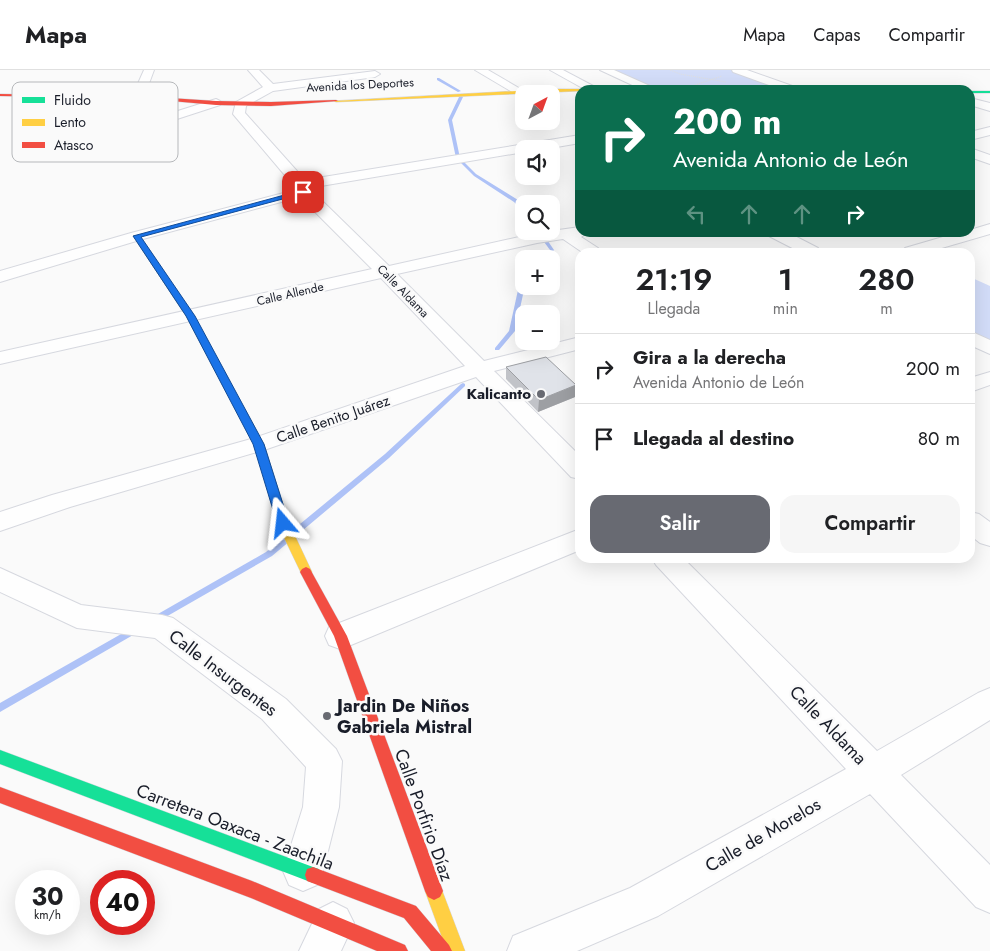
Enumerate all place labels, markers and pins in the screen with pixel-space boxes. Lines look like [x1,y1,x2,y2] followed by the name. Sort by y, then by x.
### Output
[282,171,324,213] pin
[466,383,531,405] place label: Kalicanto
[535,388,547,400] marker: Kalicanto
[334,693,472,740] place label: Jardin De Niños Gabriela Mistral
[321,710,333,722] marker: Jardin De Niños Gabriela Mistral

